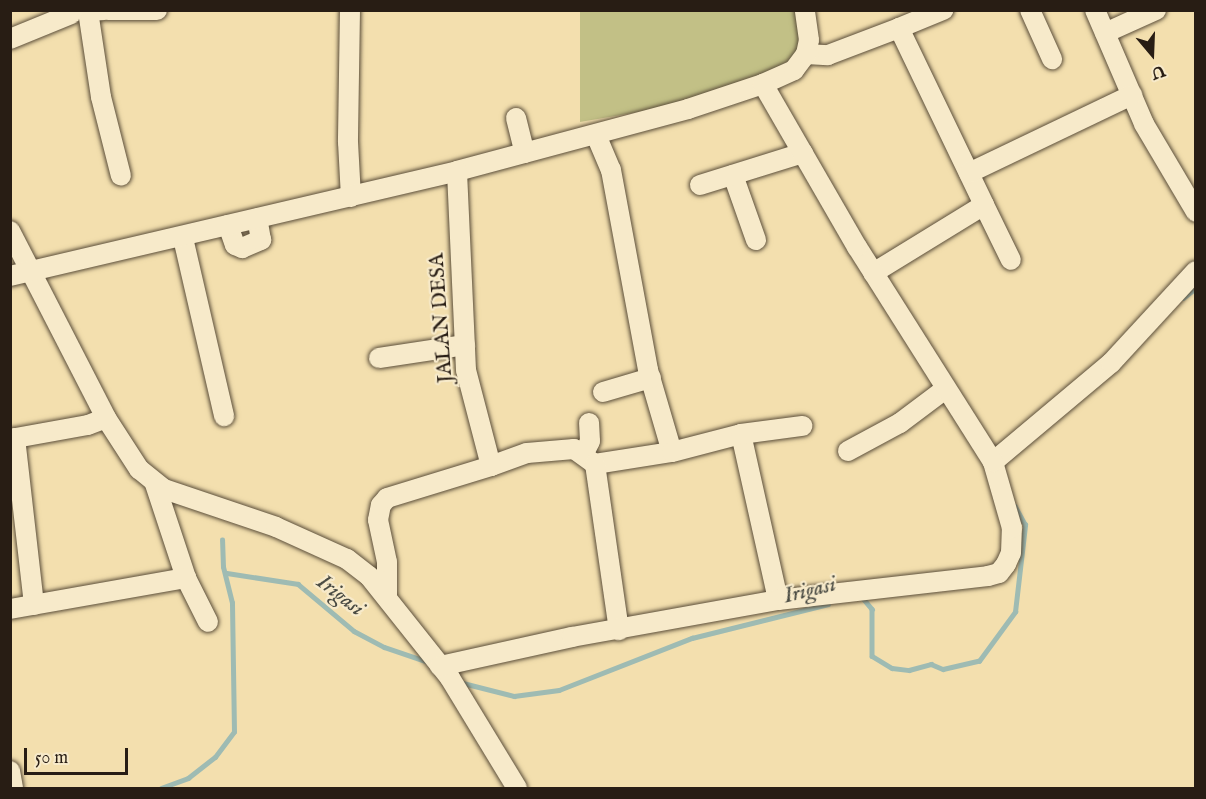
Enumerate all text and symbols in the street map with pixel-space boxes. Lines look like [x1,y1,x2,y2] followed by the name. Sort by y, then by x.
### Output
[1122,24,1182,84] north arrow
[1148,59,1168,83] text: U
[425,252,459,384] street label: JALAN DESA
[311,569,369,623] water label: Irigasi
[781,572,839,610] water label: Irigasi
[27,736,130,774] scale bar
[35,747,68,770] text: 50 m

